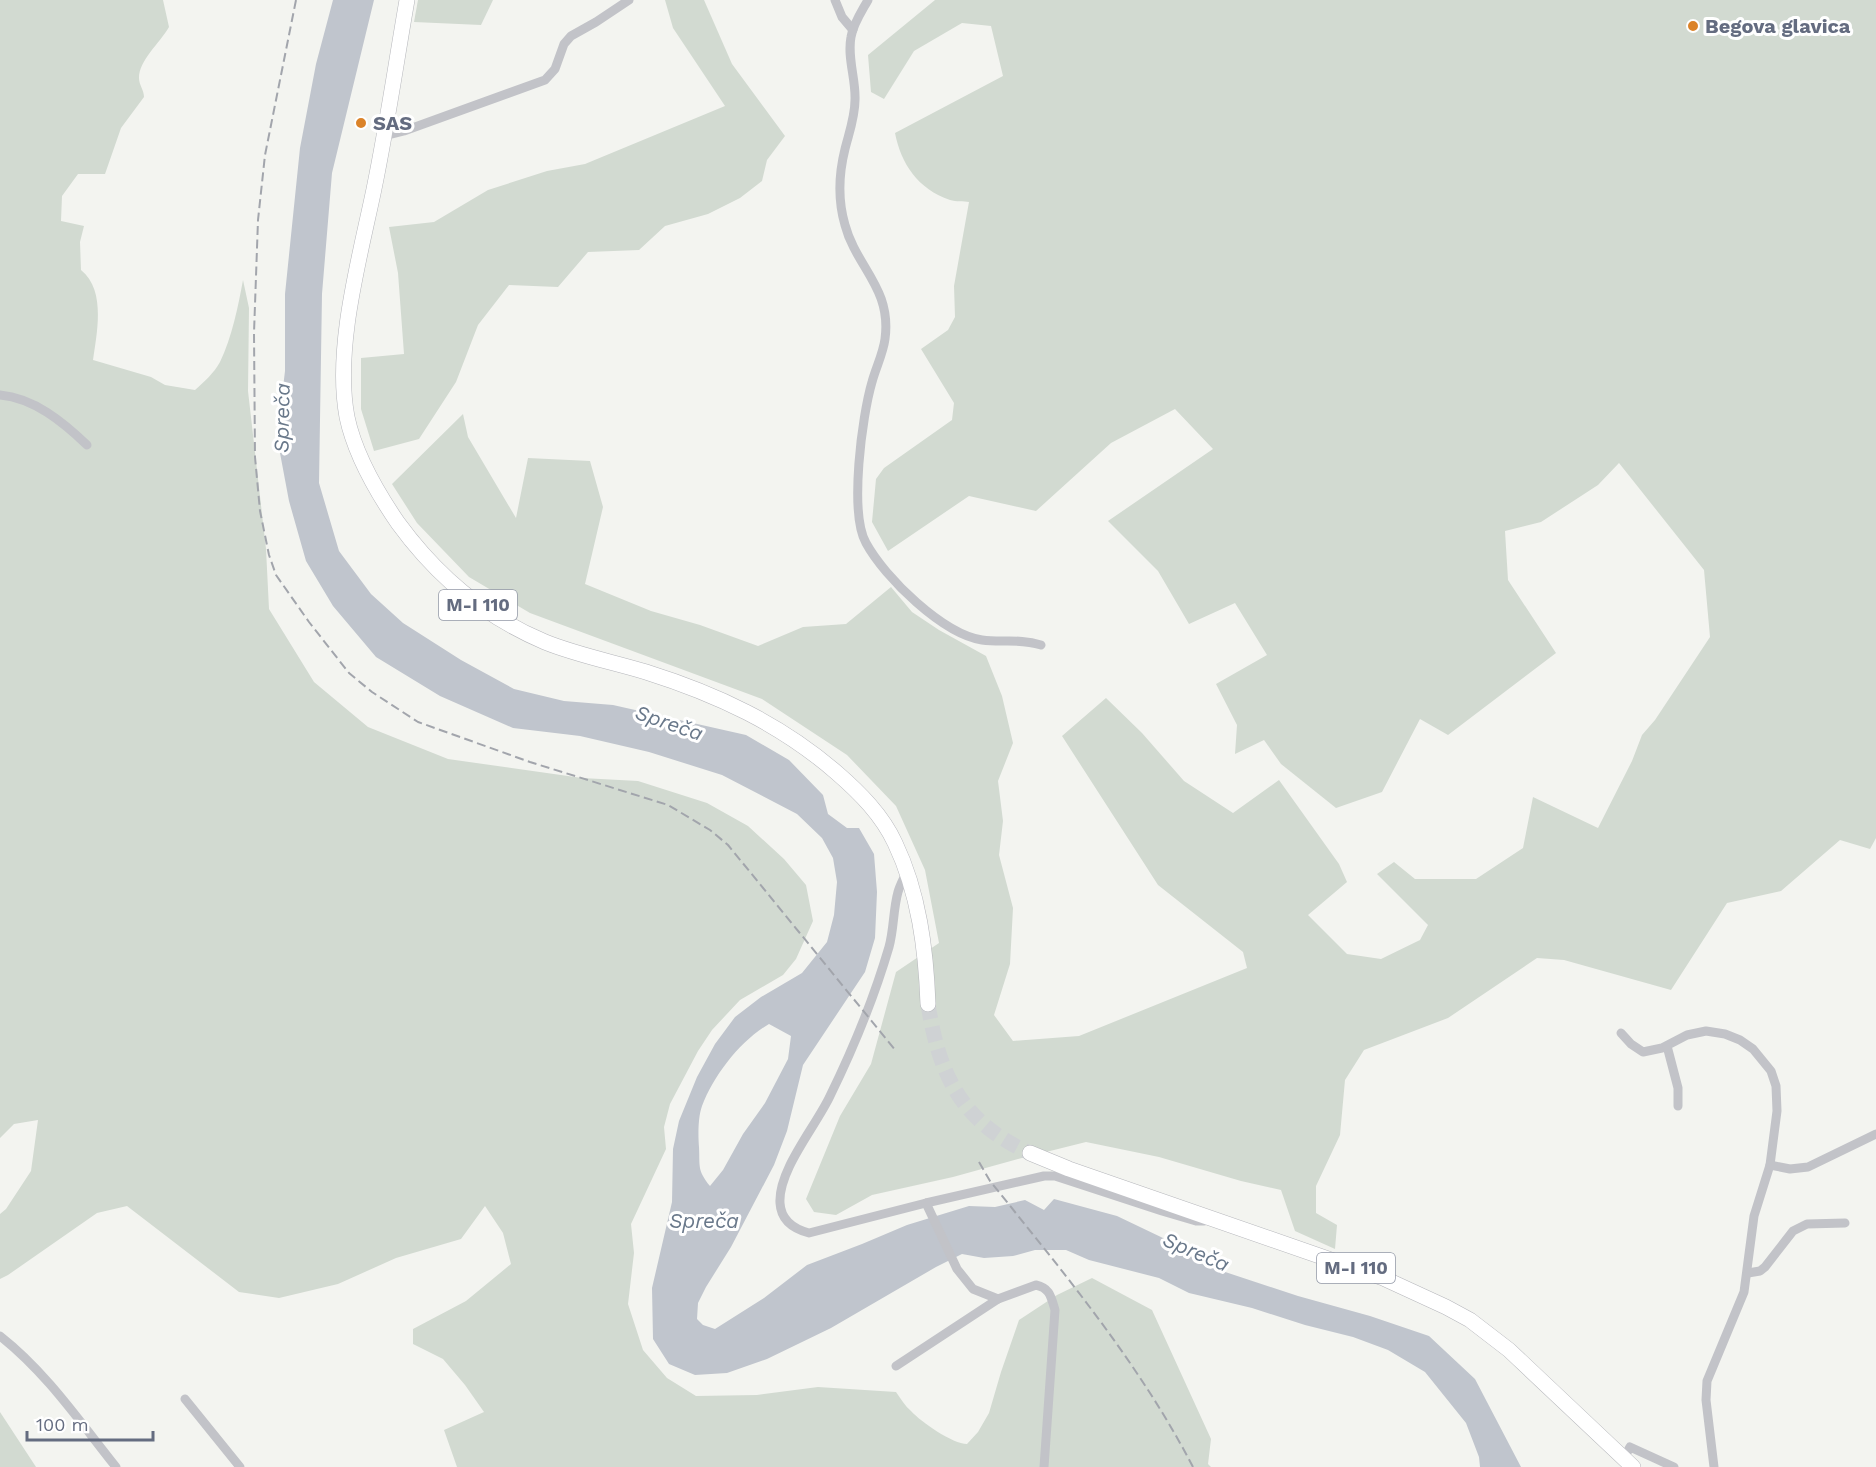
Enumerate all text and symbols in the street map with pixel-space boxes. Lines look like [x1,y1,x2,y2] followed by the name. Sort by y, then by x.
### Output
[1705,14,1851,38] place label: Begova glavica
[1686,19,1700,33] marker: Begova glavica
[373,111,412,135] place label: SAS
[354,116,368,130] marker: SAS
[268,383,295,453] water label: Spreča
[439,590,517,620] road number: M-I 110
[632,699,706,746] water label: Spreča
[669,1208,739,1233] water label: Spreča
[1159,1226,1233,1277] water label: Spreča
[1317,1253,1395,1283] road number: M-I 110
[27,1404,153,1442] scale bar
[36,1414,89,1435] text: 100 m

